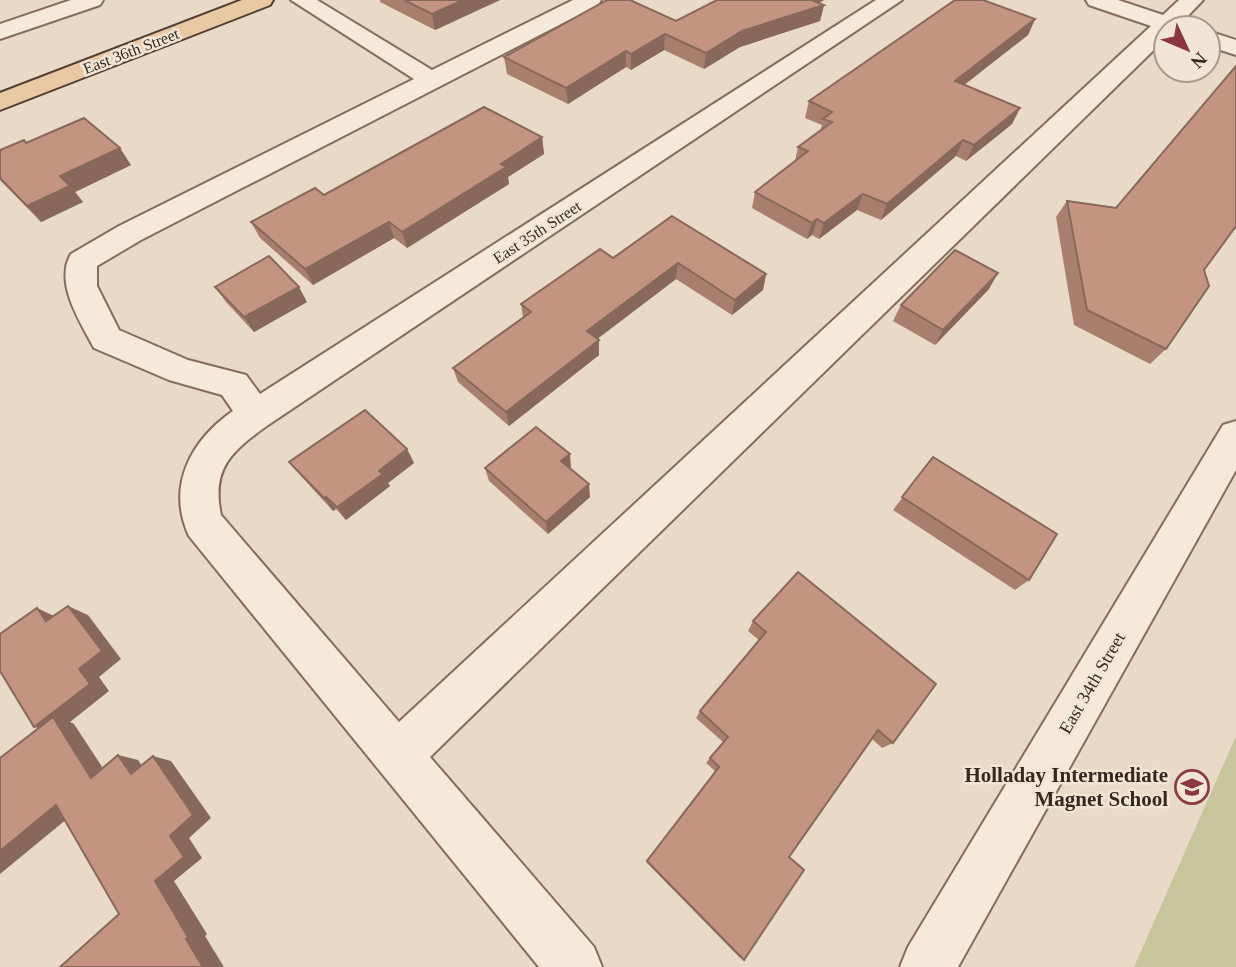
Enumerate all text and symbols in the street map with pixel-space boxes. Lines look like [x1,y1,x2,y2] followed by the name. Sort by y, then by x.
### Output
[1152,14,1222,84] north arrow
[81,25,182,77] street label: East 36th Street
[1186,48,1211,73] text: N
[490,197,585,267] street label: East 35th Street
[1055,629,1129,737] street label: East 34th Street
[964,763,1168,811] place label: Holladay Intermediate Magnet School
[1173,768,1211,806] school or university icon: Holladay Intermediate Magnet School

